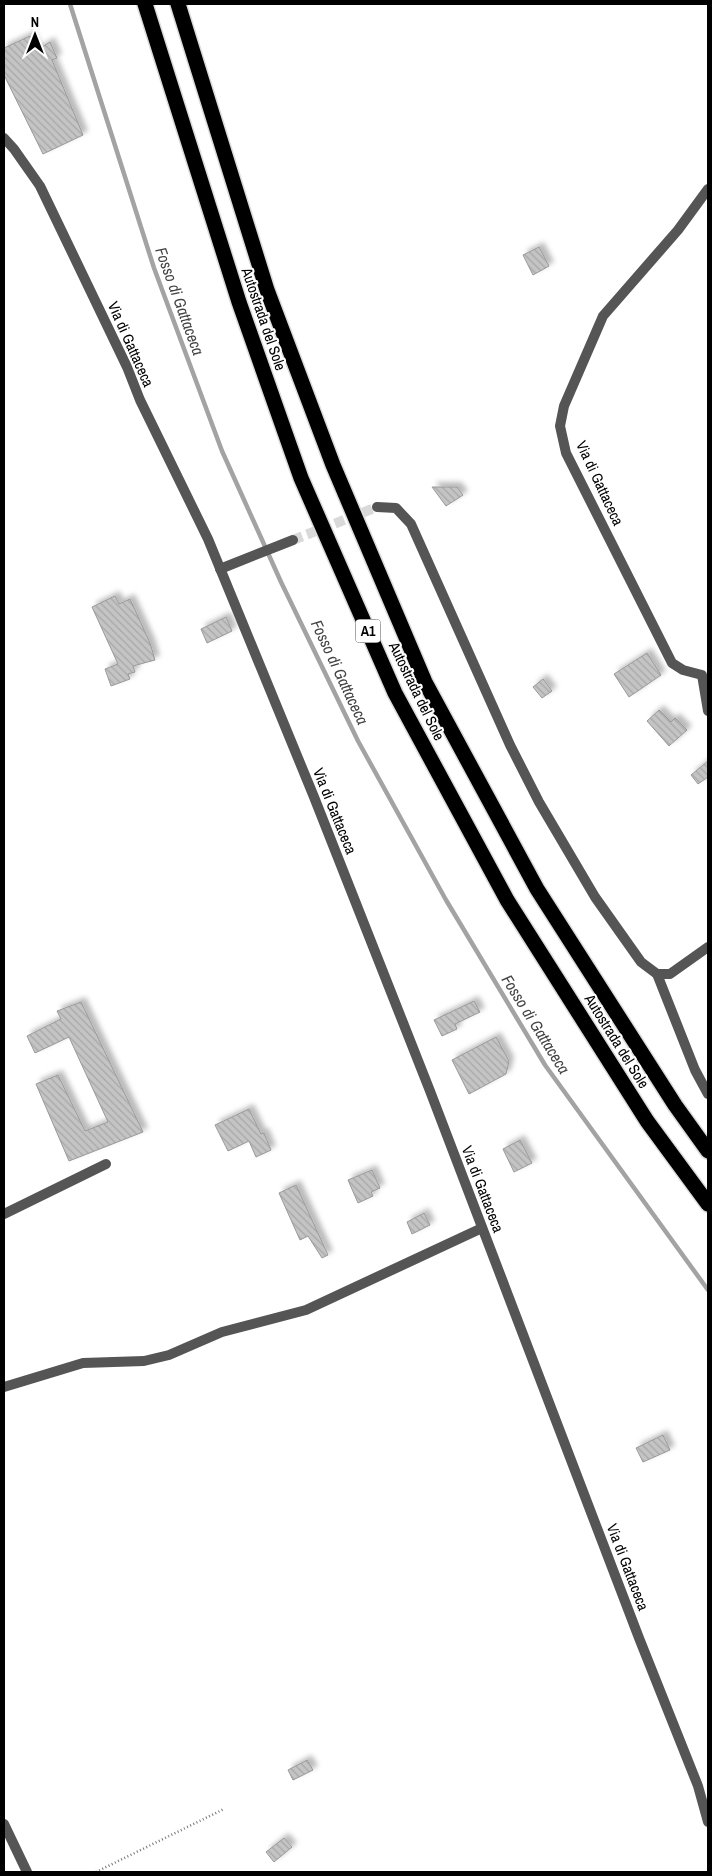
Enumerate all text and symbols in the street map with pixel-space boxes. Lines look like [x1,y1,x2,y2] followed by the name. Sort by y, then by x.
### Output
[10,10,60,60] north arrow
[31,13,39,31] text: N
[150,244,210,358] water label: Fosso di Gattaceca
[236,264,291,373] street label: Autostrada del Sole
[103,298,159,390] street label: Via di Gattaceca
[571,437,629,529] street label: Via di Gattaceca
[306,616,374,728] water label: Fosso di Gattaceca
[356,620,380,642] road number: A1
[384,637,450,744] street label: Autostrada del Sole
[308,765,362,857] street label: Via di Gattaceca
[497,970,575,1078] water label: Fosso di Gattaceca
[579,989,654,1092] street label: Autostrada del Sole
[457,1143,509,1236] street label: Via di Gattaceca
[602,1521,654,1614] street label: Via di Gattaceca

